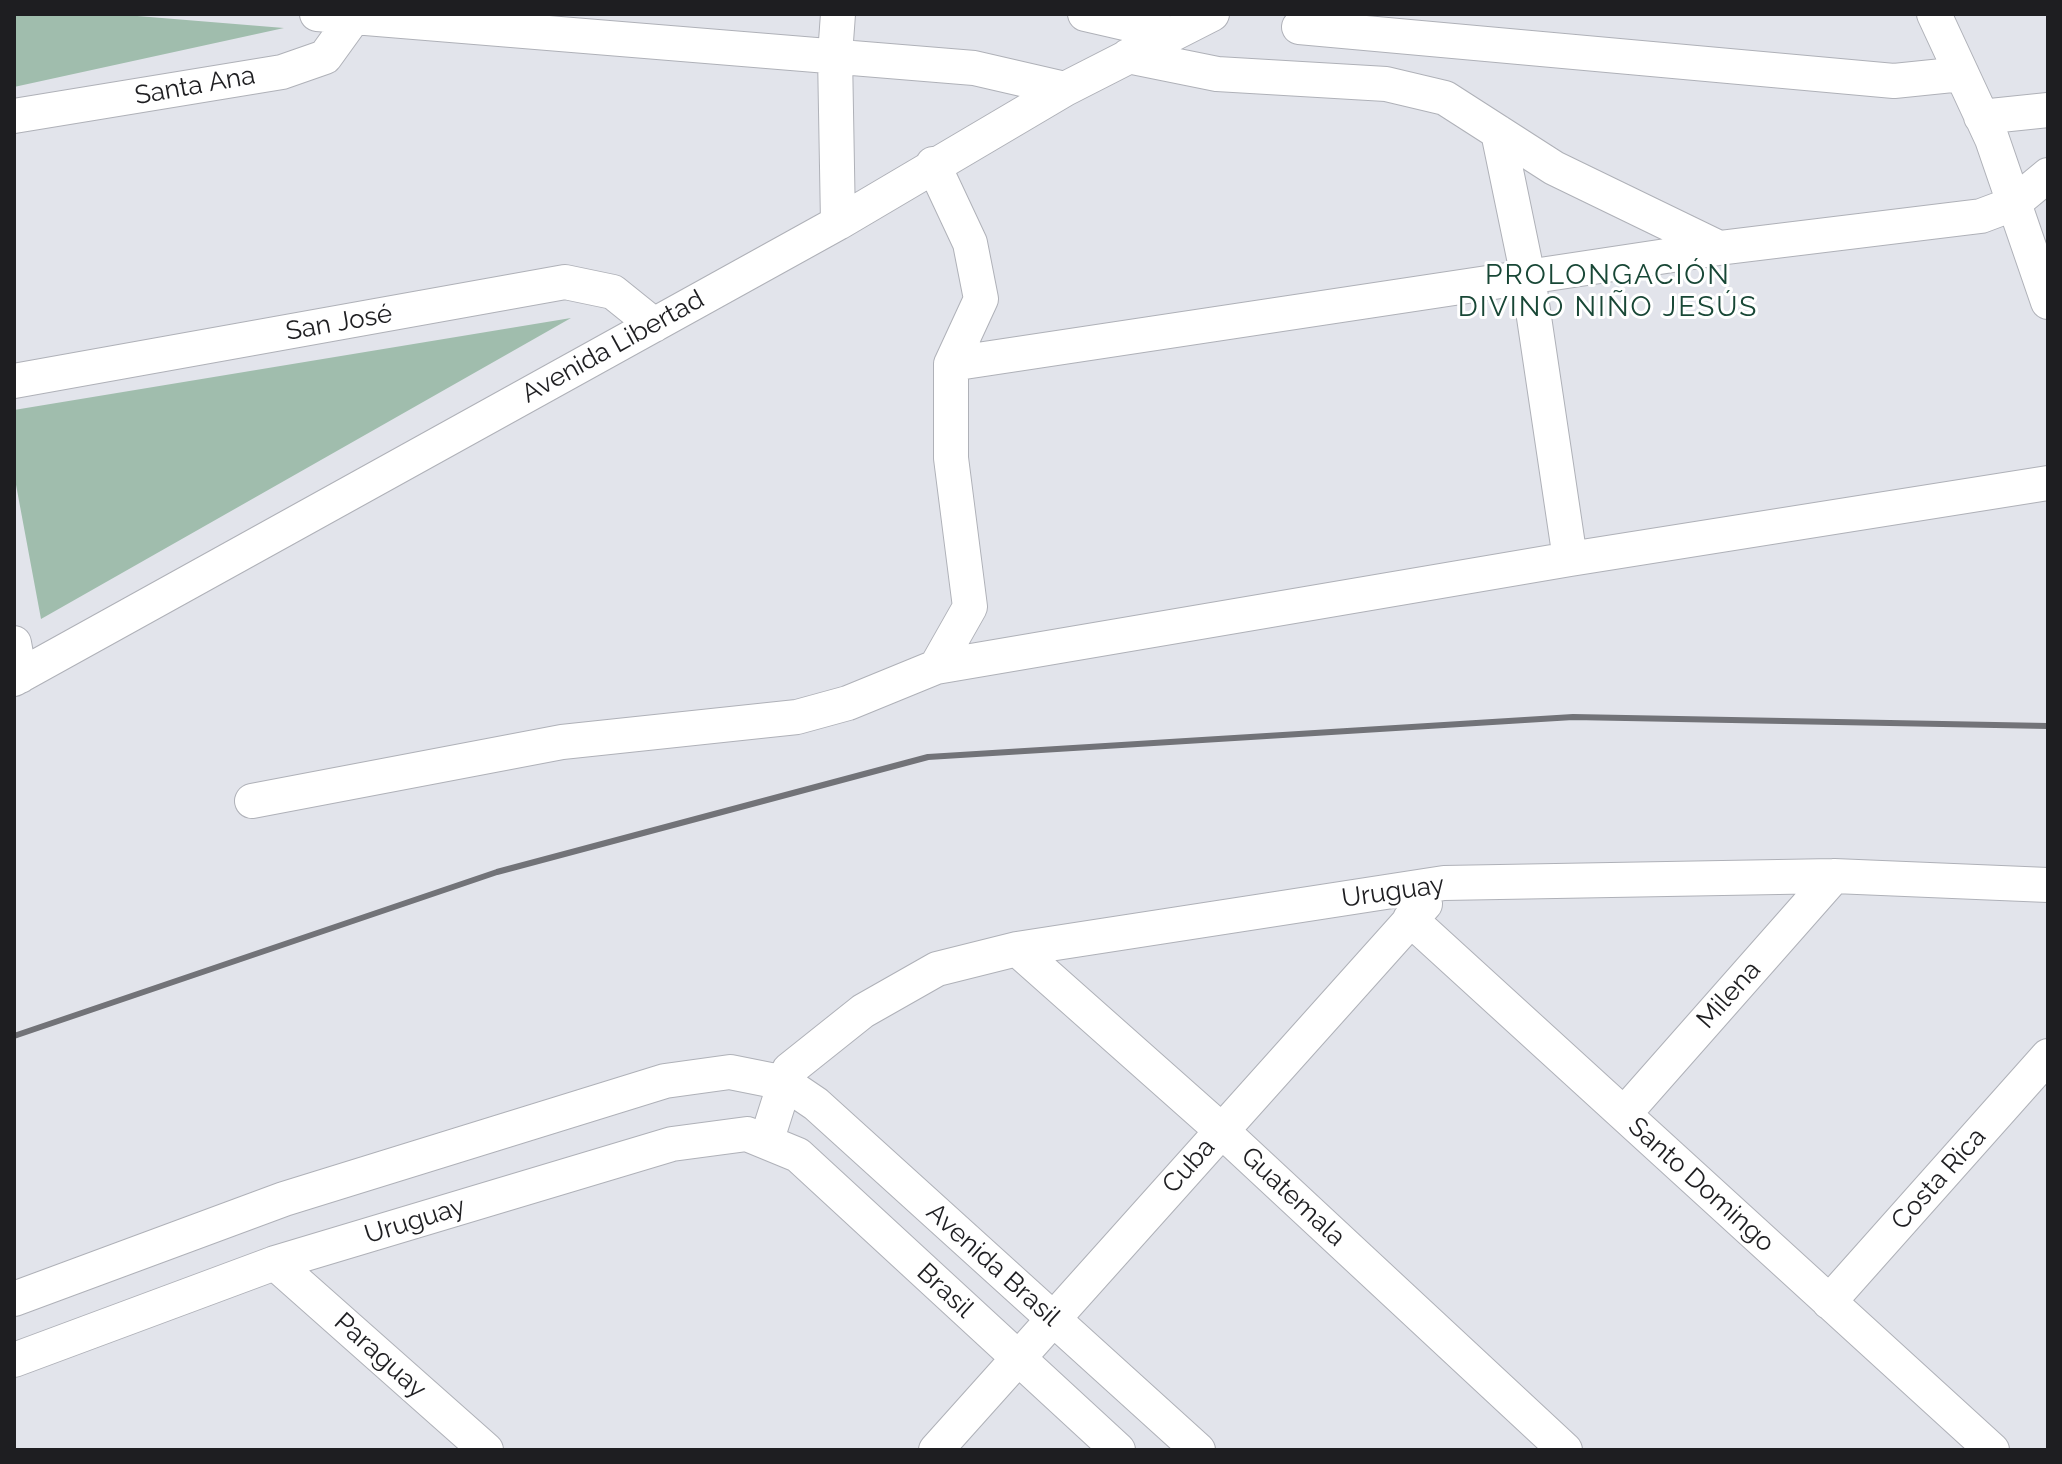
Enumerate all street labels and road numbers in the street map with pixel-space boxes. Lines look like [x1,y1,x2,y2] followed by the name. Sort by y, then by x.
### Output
[133,60,257,112] street label: Santa Ana
[516,284,710,410] street label: Avenida Libertad
[283,298,395,348] street label: San José
[1340,869,1446,915] street label: Uruguay
[1691,955,1767,1035] street label: Milena
[1621,1111,1781,1259] street label: Santo Domingo
[1885,1122,1993,1236] street label: Costa Rica
[1156,1132,1222,1200] street label: Cuba
[1234,1141,1352,1253] street label: Guatemala
[361,1191,469,1251] street label: Uruguay
[920,1197,1066,1333] street label: Avenida Brasil
[910,1257,980,1325] street label: Brasil
[328,1307,432,1405] street label: Paraguay

